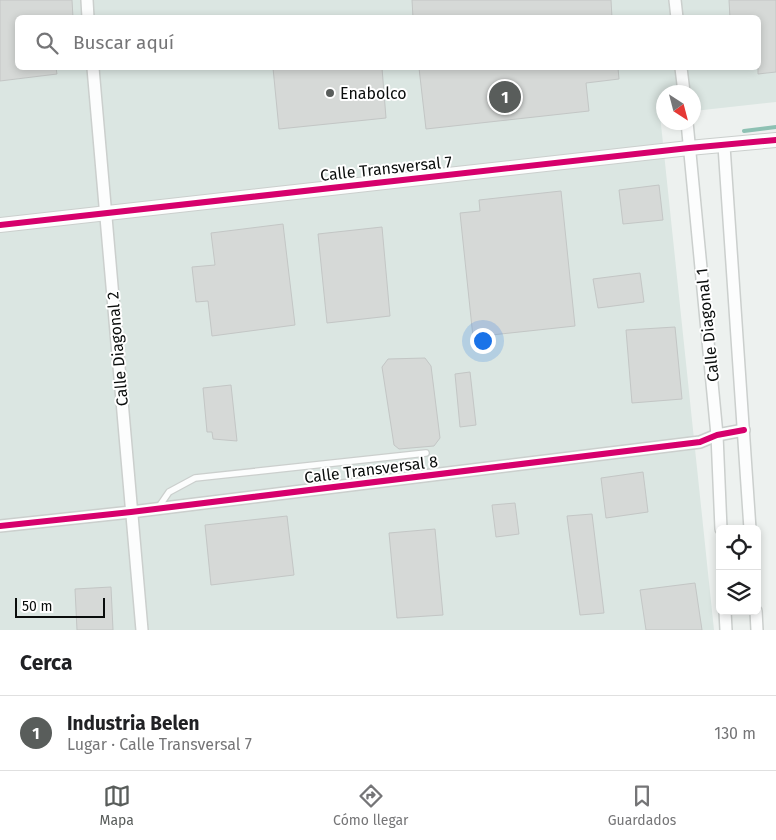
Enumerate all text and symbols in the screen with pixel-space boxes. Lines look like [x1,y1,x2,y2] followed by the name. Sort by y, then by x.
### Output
[15,15,761,70] search box
[33,29,61,57] icon: search
[73,31,174,54] text: Buscar aquí
[489,78,521,116] pin: 1
[340,84,407,103] place label: Enabolco
[656,85,701,130] north arrow
[324,87,336,99] marker: Enabolco
[319,152,453,185] street label: Calle Transversal 7
[692,267,723,383] street label: Calle Diagonal 1
[103,291,132,407] street label: Calle Diagonal 2
[470,328,496,354] your location
[303,452,439,487] street label: Calle Transversal 8
[716,525,761,615] map controls
[716,525,761,570] button: locate
[716,570,761,615] button: layers
[15,595,105,618] scale bar
[22,598,53,615] text: 50 m
[20,650,72,676] text: Cerca
[67,712,199,735] text: Industria Belen
[32,724,40,743] text: 1
[714,724,756,743] text: 130 m
[67,735,252,754] text: Lugar · Calle Transversal 7
[100,782,134,829] tab: Mapa
[333,782,409,829] tab: Cómo llegar
[608,782,676,829] tab: Guardados

